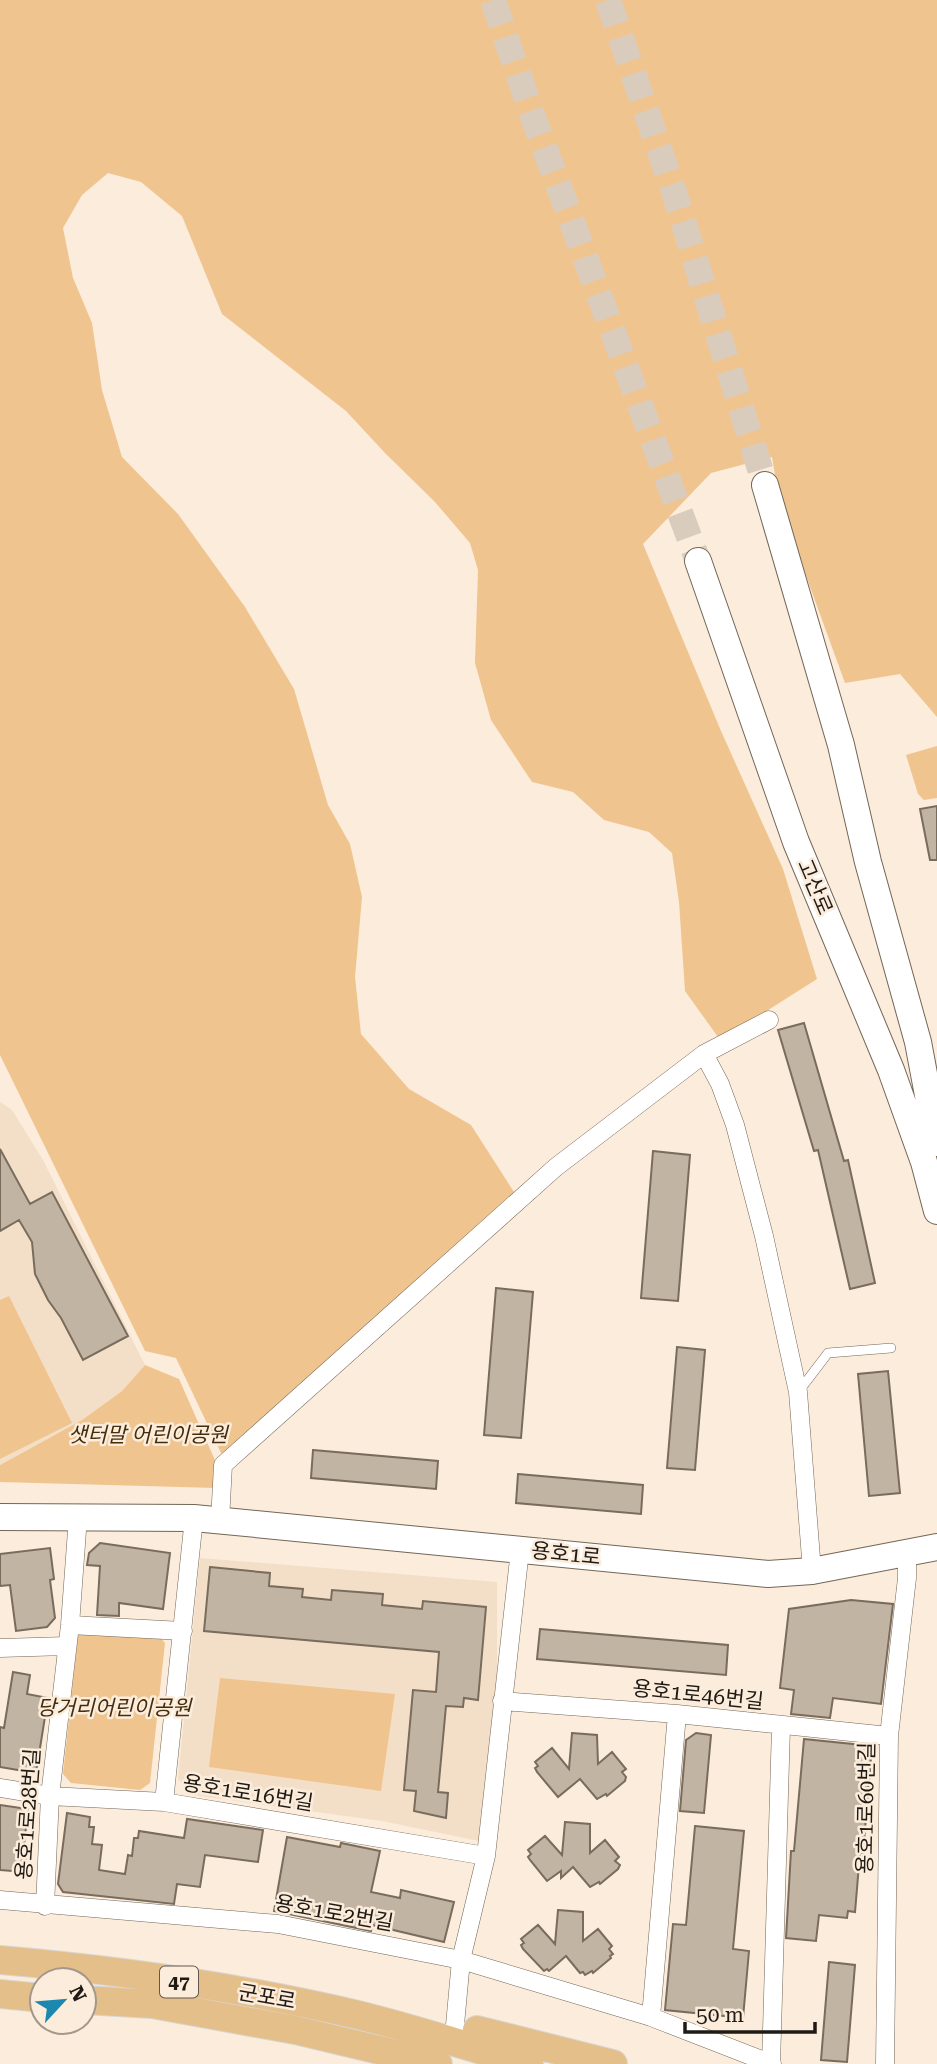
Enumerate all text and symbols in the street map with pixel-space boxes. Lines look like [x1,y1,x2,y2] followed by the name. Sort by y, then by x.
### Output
[793,856,837,918] street label: 고산로
[68,1423,230,1447] park label: 샛터말 어린이공원
[530,1538,602,1570] street label: 용호1로
[631,1676,765,1714] street label: 용호1로46번길
[37,1696,193,1720] park label: 당거리어린이공원
[853,1742,879,1874] street label: 용호1로60번길
[11,1747,45,1881] street label: 용호1로28번길
[181,1771,315,1815] street label: 용호1로16번길
[273,1891,395,1935] street label: 용호1로2번길
[28,1966,98,2036] north arrow
[160,1966,198,1998] road number: 47
[236,1980,298,2014] street label: 군포로
[64,1982,92,2006] text: N
[685,1990,814,2034] scale bar
[696,2003,744,2027] text: 50 m

